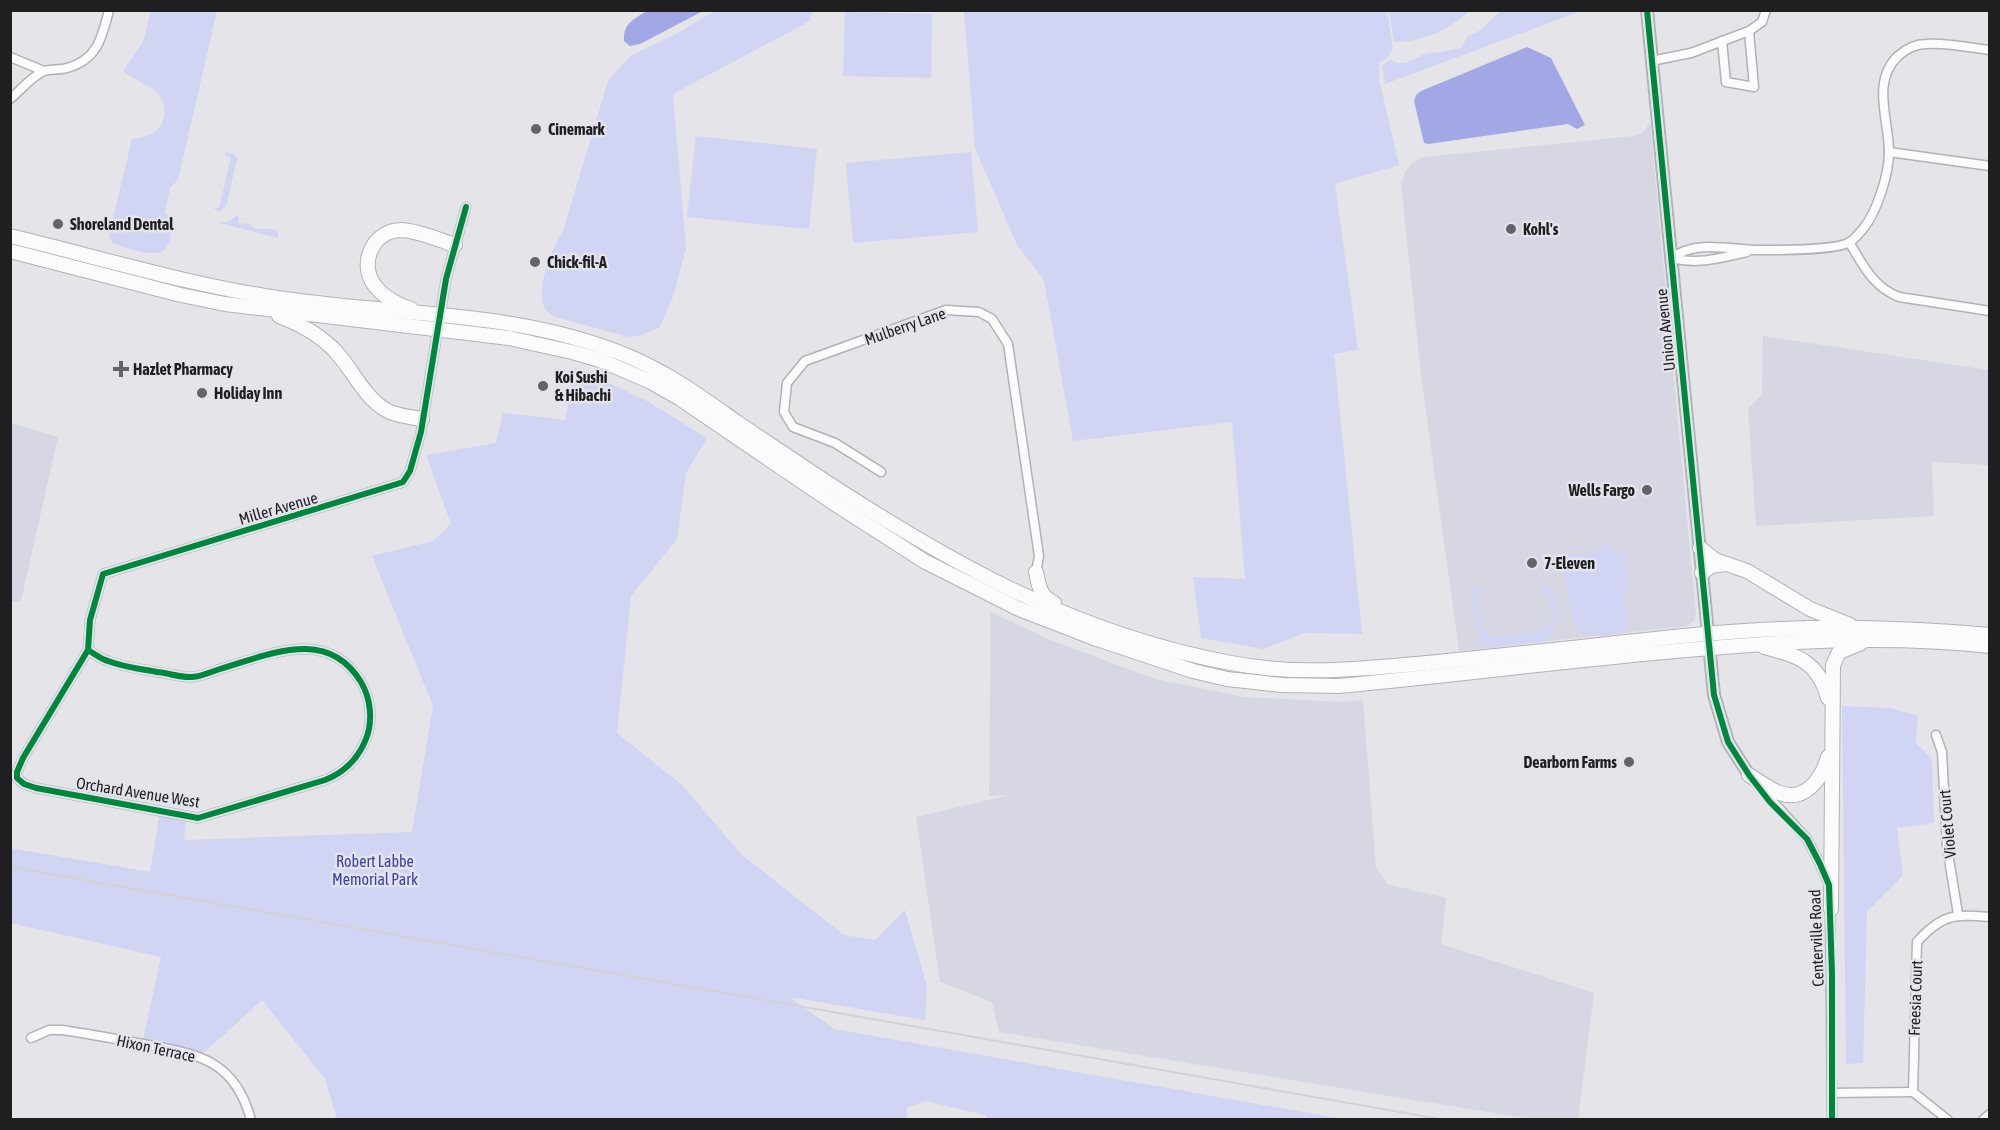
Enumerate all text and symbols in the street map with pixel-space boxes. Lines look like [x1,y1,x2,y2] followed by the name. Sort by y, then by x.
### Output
[548,120,606,138] place label: Cinemark
[529,122,543,136] marker: Cinemark
[70,215,174,233] place label: Shoreland Dental
[51,217,65,231] marker: Shoreland Dental
[1523,220,1559,238] place label: Kohl's
[1504,222,1518,236] marker: Kohl's
[547,253,607,271] place label: Chick-fil-A
[528,255,542,269] marker: Chick-fil-A
[1652,288,1678,372] street label: Union Avenue
[862,304,948,349] street label: Mulberry Lane
[133,360,233,378] place label: Hazlet Pharmacy
[114,362,128,376] marker: Hazlet Pharmacy
[555,368,611,404] place label: Koi Sushi & Hibachi
[536,379,550,393] marker: Koi Sushi & Hibachi
[214,384,282,402] place label: Holiday Inn
[195,386,209,400] marker: Holiday Inn
[1567,481,1635,499] place label: Wells Fargo
[1640,483,1654,497] marker: Wells Fargo
[236,488,320,528] street label: Miller Avenue
[1544,554,1595,572] place label: 7-Eleven
[1525,556,1539,570] marker: 7-Eleven
[1523,753,1617,771] place label: Dearborn Farms
[1622,755,1636,769] marker: Dearborn Farms
[75,773,201,811] street label: Orchard Avenue West
[1935,789,1959,859] street label: Violet Court
[332,852,418,888] park label: Robert Labbe Memorial Park
[1805,889,1827,987] street label: Centerville Road
[1905,959,1925,1036] street label: Freesia Court
[115,1031,197,1065] street label: Hixon Terrace

